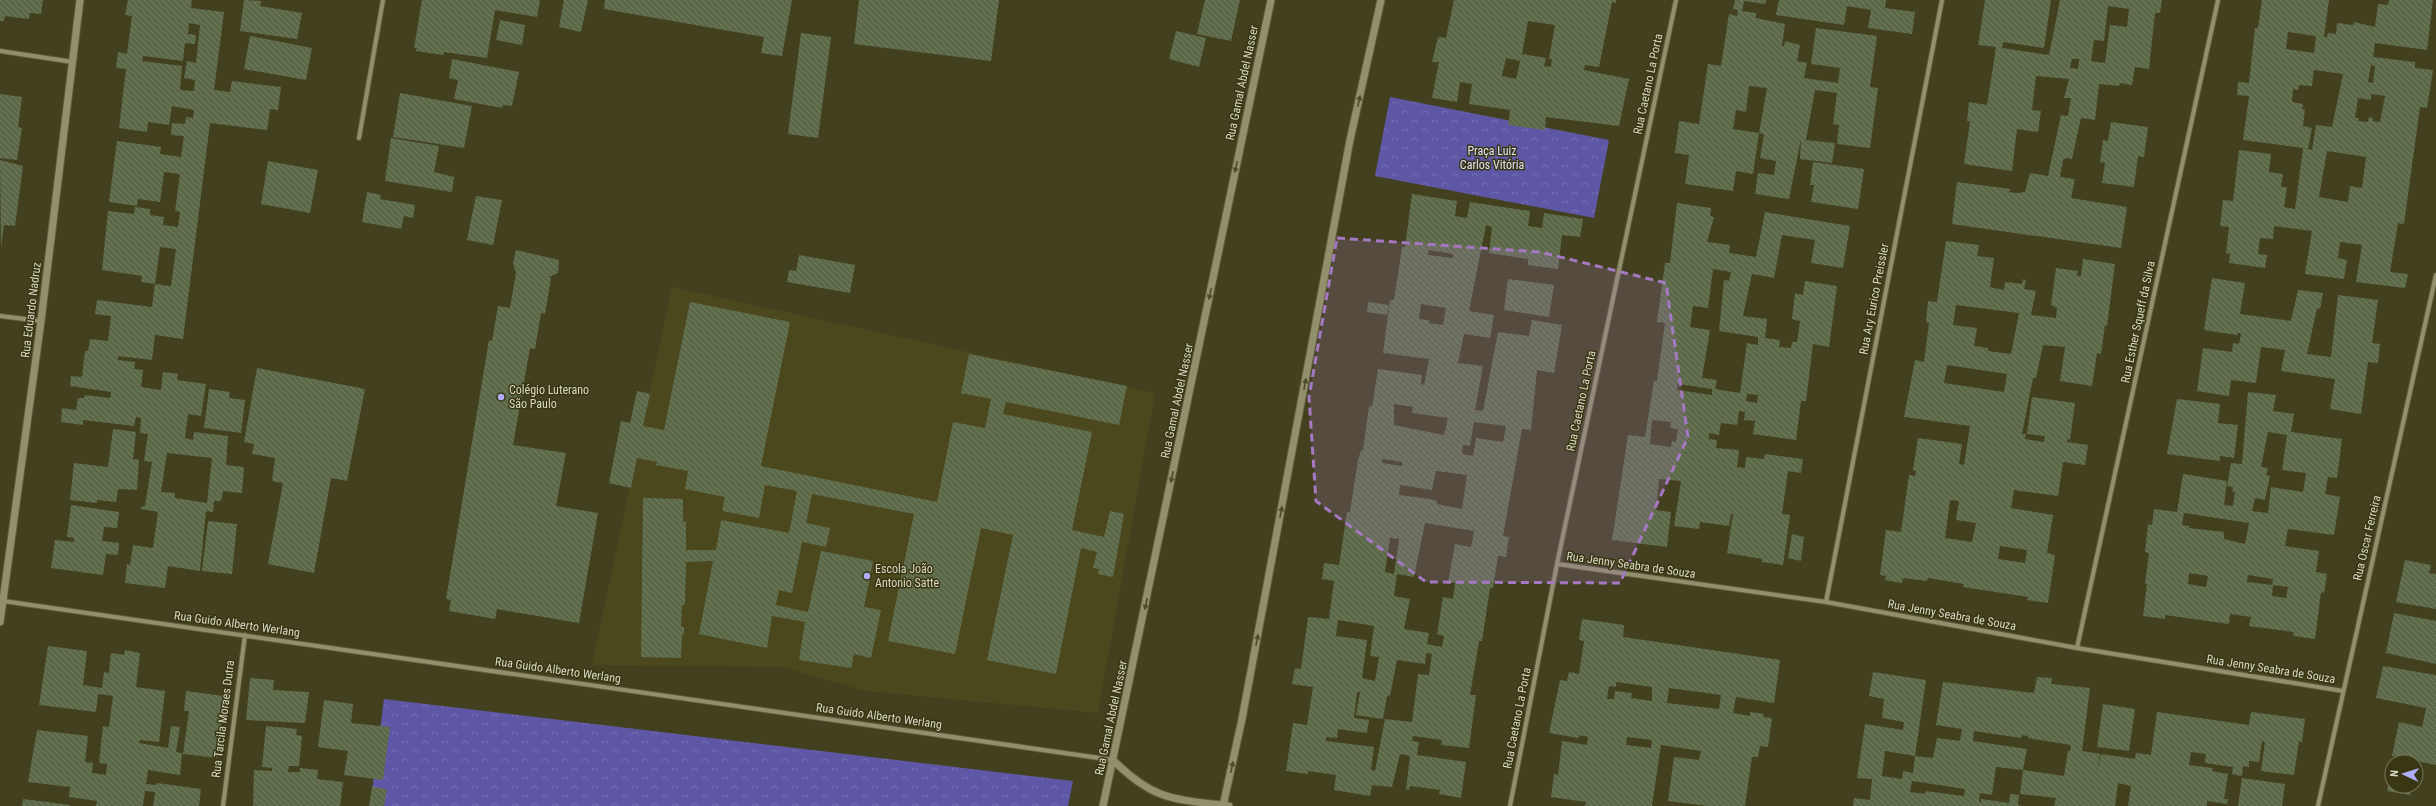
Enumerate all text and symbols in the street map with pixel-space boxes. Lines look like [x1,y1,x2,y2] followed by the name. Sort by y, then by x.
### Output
[1223,24,1261,142] street label: Rua Gamal Abdel Nasser
[1630,32,1666,136] street label: Rua Caetano La Porta
[1356,95,1362,108] one-way arrow
[1460,144,1524,172] park label: Praça Luiz Carlos Vitória
[1233,161,1239,173] one-way arrow
[1856,242,1892,356] street label: Rua Ary Eurico Preissler
[2118,259,2158,384] street label: Rua Esther Squeff da Silva
[18,261,44,359] street label: Rua Eduardo Nadruz
[1206,288,1212,300] one-way arrow
[1158,342,1196,460] street label: Rua Gamal Abdel Nasser
[1563,349,1599,453] street label: Rua Caetano La Porta
[1302,378,1308,390] one-way arrow
[509,383,589,411] place label: Colégio Luterano São Paulo
[496,392,506,402] marker: Colégio Luterano São Paulo
[1169,470,1175,483] one-way arrow
[2350,494,2384,582] street label: Rua Oscar Ferreira
[1278,506,1284,518] one-way arrow
[1566,549,1697,581] street label: Rua Jenny Seabra de Souza
[875,562,940,590] place label: Escola João Antonio Satte
[862,571,872,581] marker: Escola João Antonio Satte
[1887,597,2018,633] street label: Rua Jenny Seabra de Souza
[1142,598,1148,610] one-way arrow
[173,608,301,640] street label: Rua Guido Alberto Werlang
[1254,634,1260,646] one-way arrow
[2206,652,2337,686] street label: Rua Jenny Seabra de Souza
[494,654,622,686] street label: Rua Guido Alberto Werlang
[209,659,237,779] street label: Rua Tarcila Moraes Dutra
[1092,659,1130,777] street label: Rua Gamal Abdel Nasser
[1500,666,1534,770] street label: Rua Caetano La Porta
[815,700,943,732] street label: Rua Guido Alberto Werlang
[2384,754,2424,794] north arrow
[1229,761,1235,773] one-way arrow
[2388,769,2401,777] text: N

